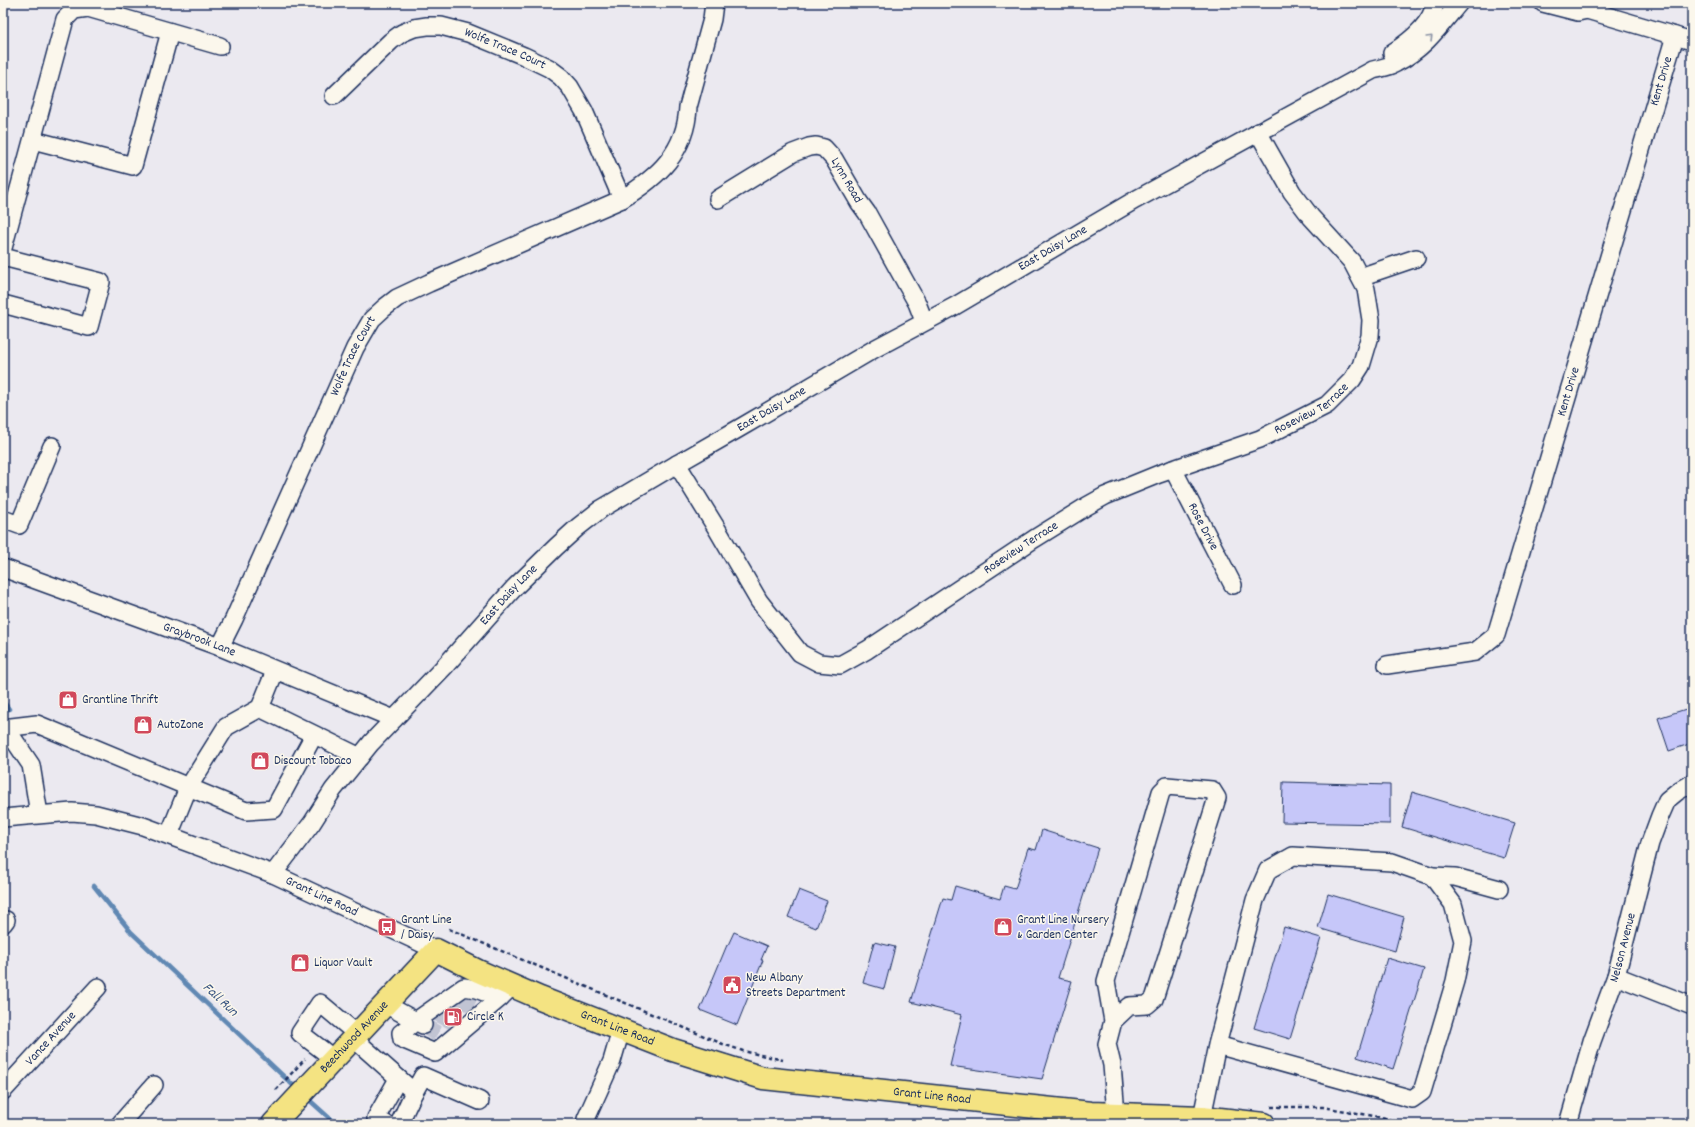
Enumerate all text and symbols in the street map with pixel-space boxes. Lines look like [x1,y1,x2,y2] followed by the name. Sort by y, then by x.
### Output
[461,23,549,75] street label: Wolfe Trace Court
[1425,35,1433,43] one-way arrow
[1645,54,1678,108] street label: Kent Drive
[826,154,867,207] street label: Lynn Road
[1015,220,1091,276] street label: East Daisy Lane
[325,312,381,399] street label: Wolfe Trace Court
[1552,364,1585,419] street label: Kent Drive
[1271,378,1354,440] street label: Roseview Terrace
[733,381,810,437] street label: East Daisy Lane
[1183,500,1223,554] street label: Rose Drive
[980,516,1062,579] street label: Roseview Terrace
[476,560,542,630] street label: East Daisy Lane
[160,618,239,662] street label: Graybrook Lane
[57,689,79,711] shop icon: Grantline Thrift
[82,691,158,710] place label: Grantline Thrift
[132,714,154,736] shop icon: AutoZone
[157,716,204,735] place label: AutoZone
[249,750,271,772] shop icon: Discount Tobaco
[274,752,352,771] place label: Discount Tobaco
[282,872,361,922] street label: Grant Line Road
[401,911,452,945] place label: Grant Line / Daisy
[1017,911,1110,945] place label: Grant Line Nursery & Garden Center
[1605,911,1641,985] street label: Nelson Avenue
[376,916,398,938] bus stop icon: Grant Line / Daisy
[992,916,1014,938] shop icon: Grant Line Nursery & Garden Center
[289,952,311,974] shop icon: Liquor Vault
[314,954,373,973] place label: Liquor Vault
[746,969,846,1003] place label: New Albany Streets Department
[721,974,743,996] public building icon: New Albany Streets Department
[198,978,243,1022] water label: Fall Run
[315,996,393,1078] street label: Beechwood Avenue
[577,1005,657,1051] street label: Grant Line Road
[442,1006,464,1028] fuel station icon: Circle K
[21,1007,81,1070] street label: Vance Avenue
[467,1008,504,1027] place label: Circle K
[892,1082,972,1110] street label: Grant Line Road

